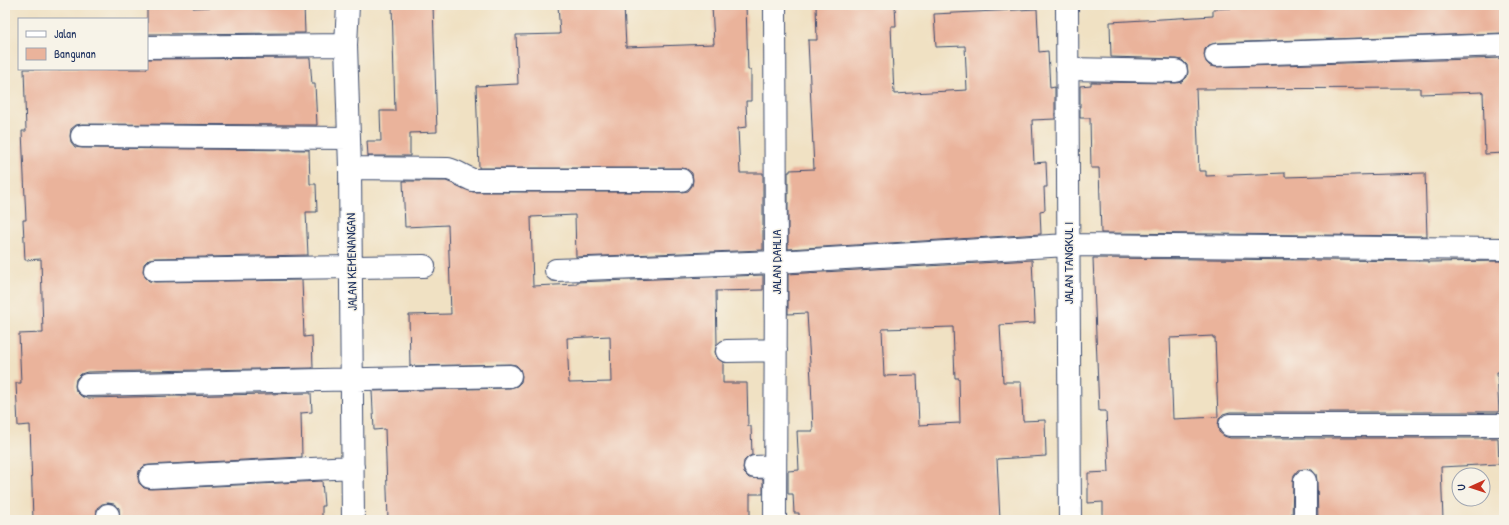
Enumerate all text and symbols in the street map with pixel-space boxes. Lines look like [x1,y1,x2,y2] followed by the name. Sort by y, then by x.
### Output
[18,18,148,70] legend
[54,25,76,42] text: Jalan
[54,45,96,62] text: Bangunan
[341,213,361,311] street label: JALAN KEMENANGAN
[1059,222,1077,304] street label: JALAN TANGKUL I
[767,229,785,295] street label: JALAN DAHLIA
[1451,467,1491,507] north arrow
[1454,484,1468,491] text: U

